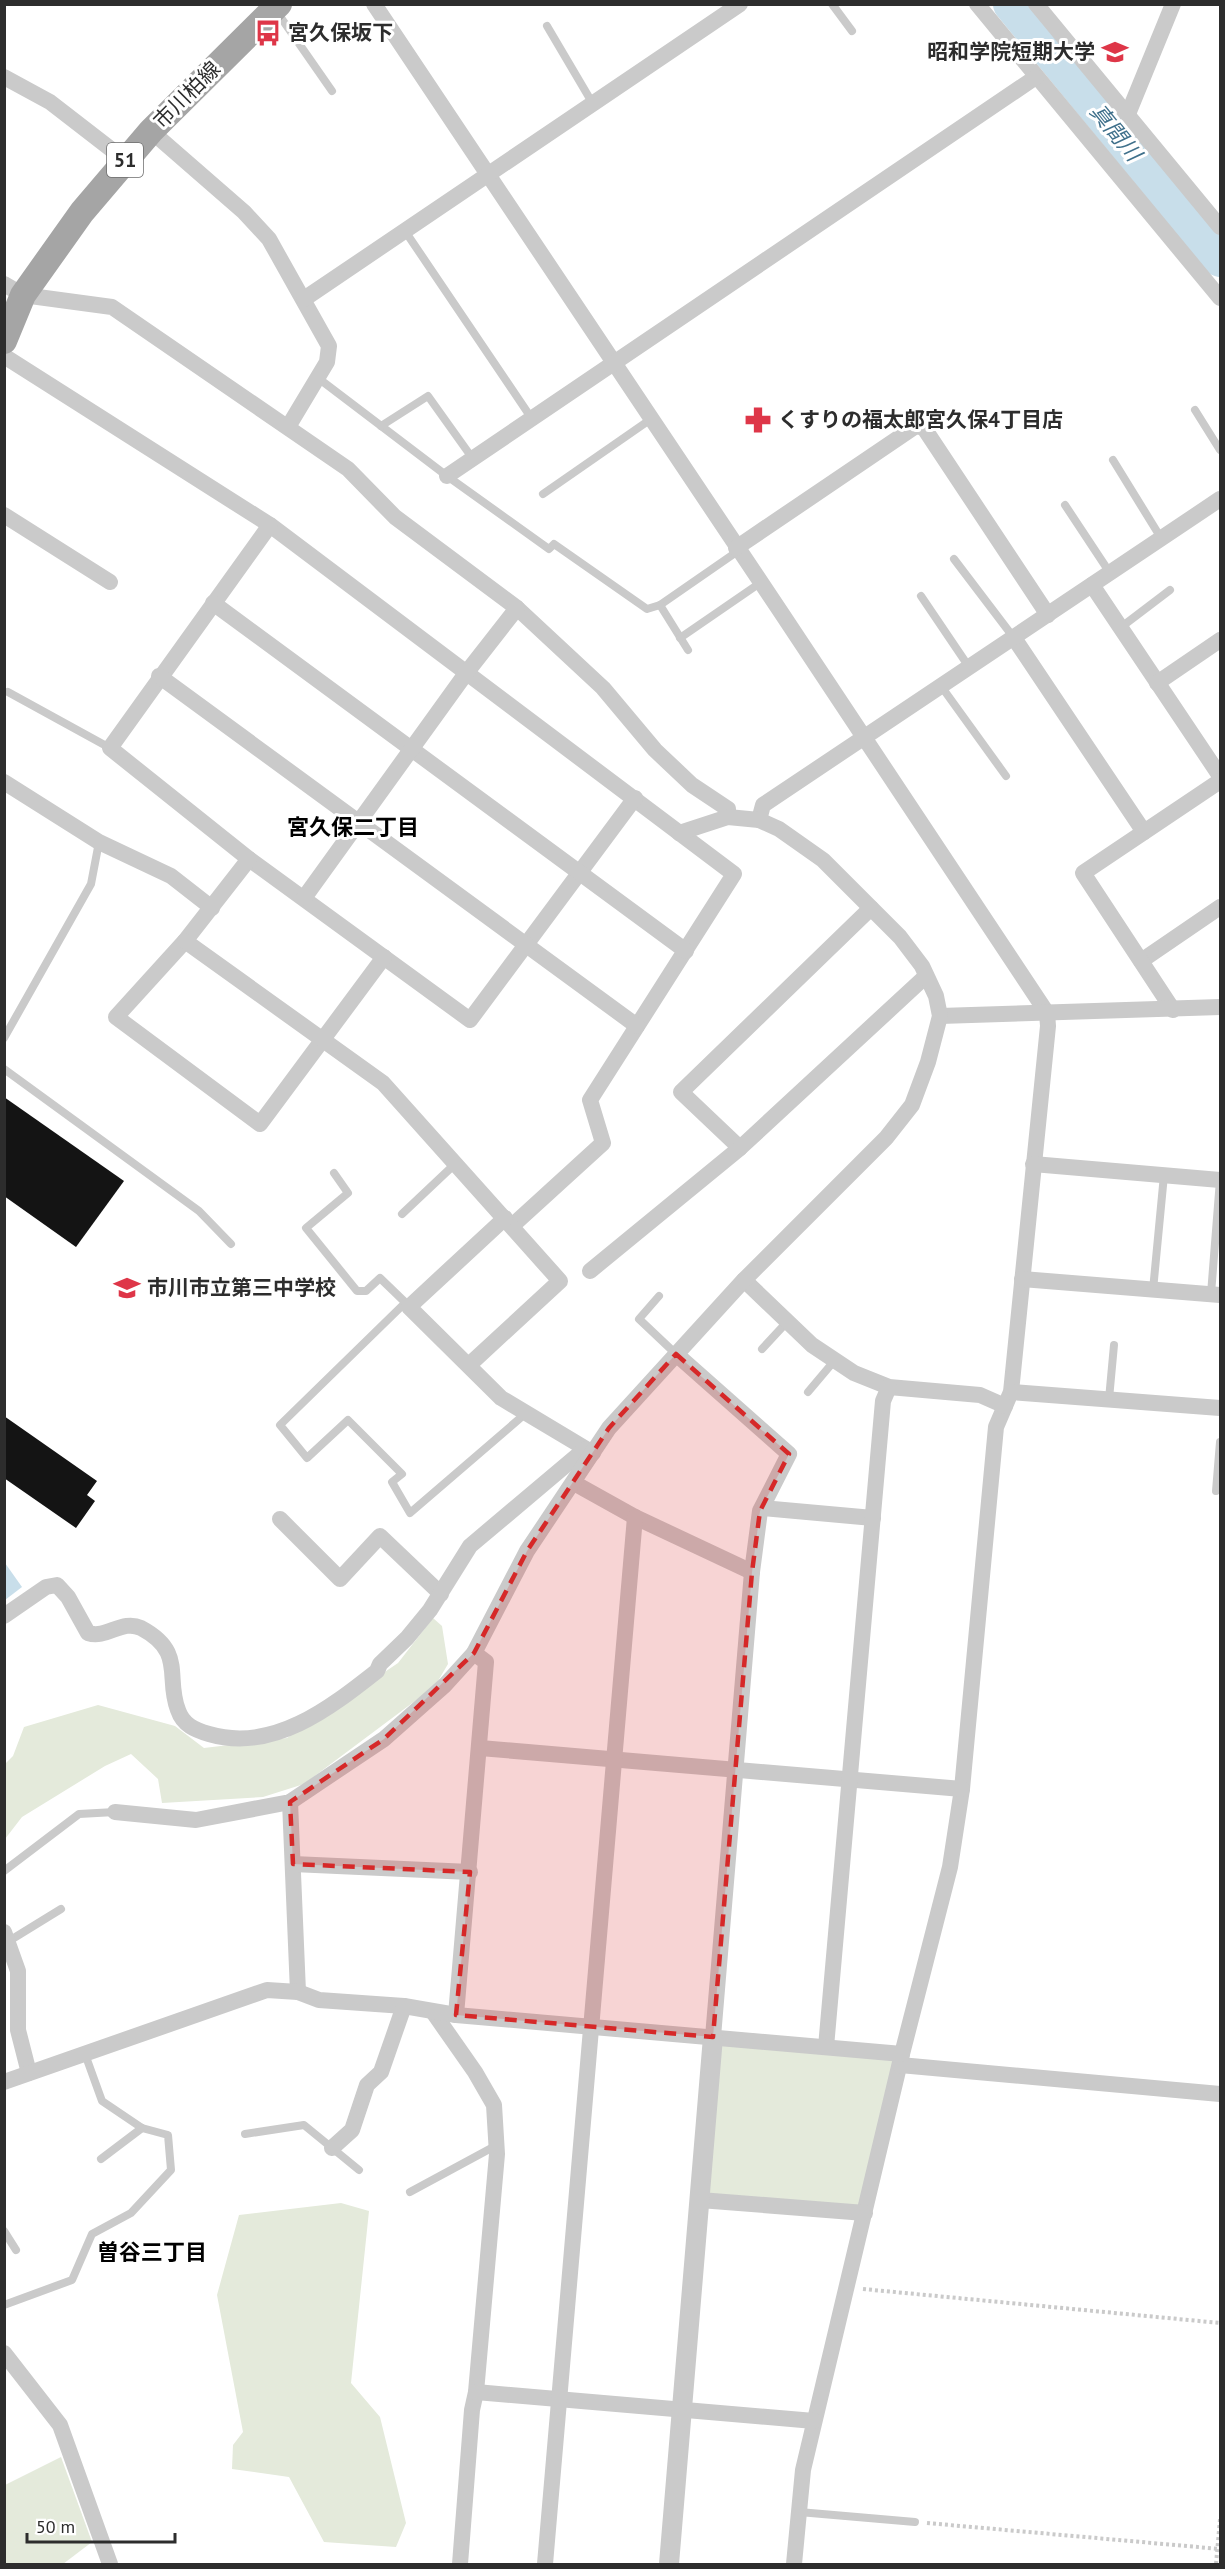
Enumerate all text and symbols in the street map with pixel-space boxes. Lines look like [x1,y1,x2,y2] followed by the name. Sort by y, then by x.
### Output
[253,18,283,48] bus stop icon: 宮久保坂下
[288,19,393,46] place label: 宮久保坂下
[1100,37,1130,67] school or university icon: 昭和学院短期大学
[927,38,1095,65] place label: 昭和学院短期大学
[147,55,226,134] street label: 市川柏線
[1084,98,1149,168] water label: 真間川
[107,143,143,177] road number: 51
[743,405,773,435] pharmacy icon: くすりの福太郎宮久保4丁目店
[778,406,1063,433] place label: くすりの福太郎宮久保4丁目店
[287,813,419,841] district label: 宮久保二丁目
[112,1273,142,1303] school or university icon: 市川市立第三中学校
[147,1274,336,1301] place label: 市川市立第三中学校
[97,2238,207,2266] district label: 曽谷三丁目
[27,2506,176,2544] scale bar
[36,2515,75,2538] text: 50 m

